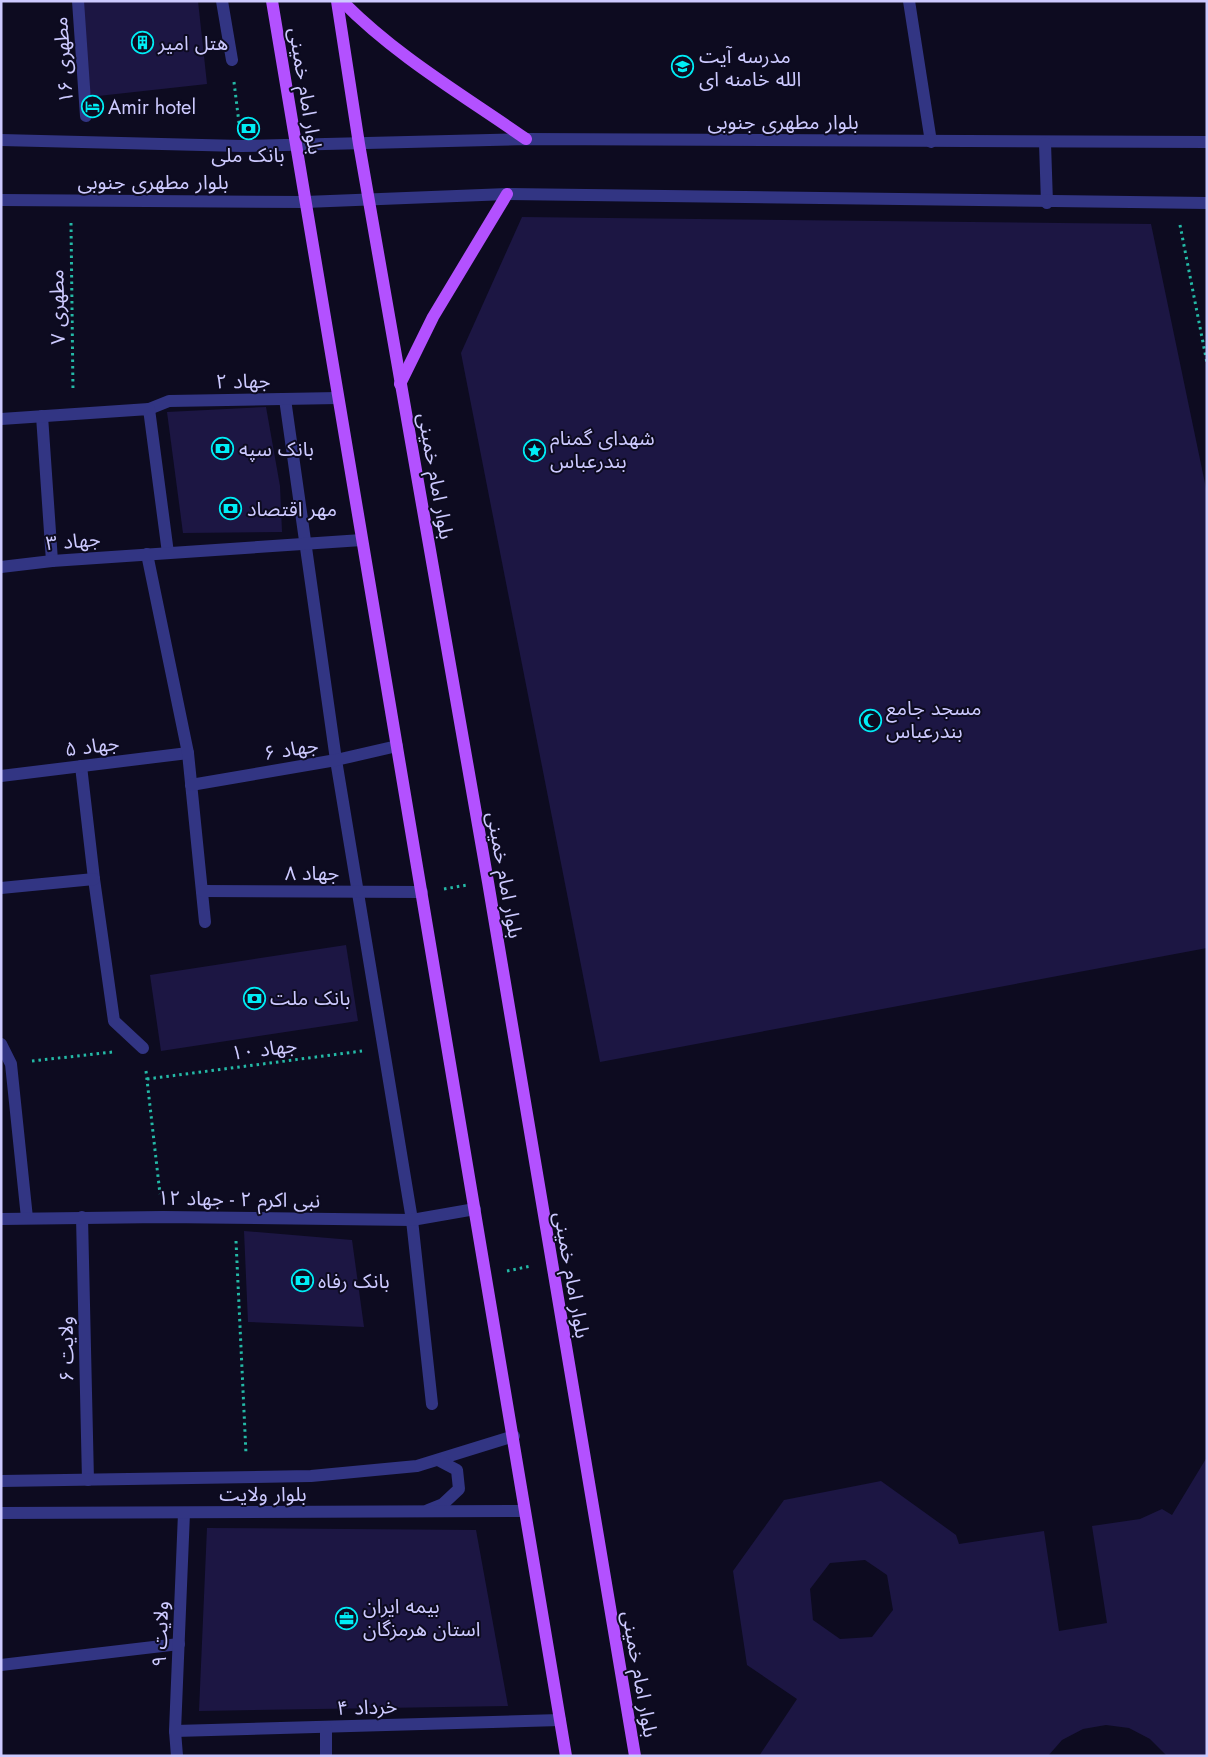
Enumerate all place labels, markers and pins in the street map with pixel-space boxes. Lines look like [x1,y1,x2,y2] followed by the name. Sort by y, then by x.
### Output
[157,29,228,58] place label: هتل امیر
[130,31,154,55] building icon: هتل امیر
[699,42,801,94] place label: مدرسه آیت الله خامنه ای
[671,55,695,79] school or university icon: مدرسه آیت الله خامنه ای
[108,93,196,122] place label: Amir hotel
[80,95,104,119] hotel icon: Amir hotel
[236,117,260,141] bank icon: بانک ملی
[211,141,285,170] place label: بانک ملی
[550,424,655,476] place label: شهدای گمنام بندرعباس
[239,435,314,464] place label: بانک سپه
[211,437,235,461] bank icon: بانک سپه
[522,438,546,462] place icon: شهدای گمنام بندرعباس
[247,495,337,524] place label: مهر اقتصاد
[219,497,243,521] bank icon: مهر اقتصاد
[886,694,982,746] place label: مسجد جامع بندرعباس
[858,708,882,732] mosque icon: مسجد جامع بندرعباس
[270,984,350,1013] place label: بانک ملت
[242,986,266,1010] bank icon: بانک ملت
[318,1267,390,1296] place label: بانک رفاه
[290,1269,314,1293] bank icon: بانک رفاه
[363,1592,480,1644] place label: بیمه ایران استان هرمزگان
[335,1606,359,1630] office icon: بیمه ایران استان هرمزگان

